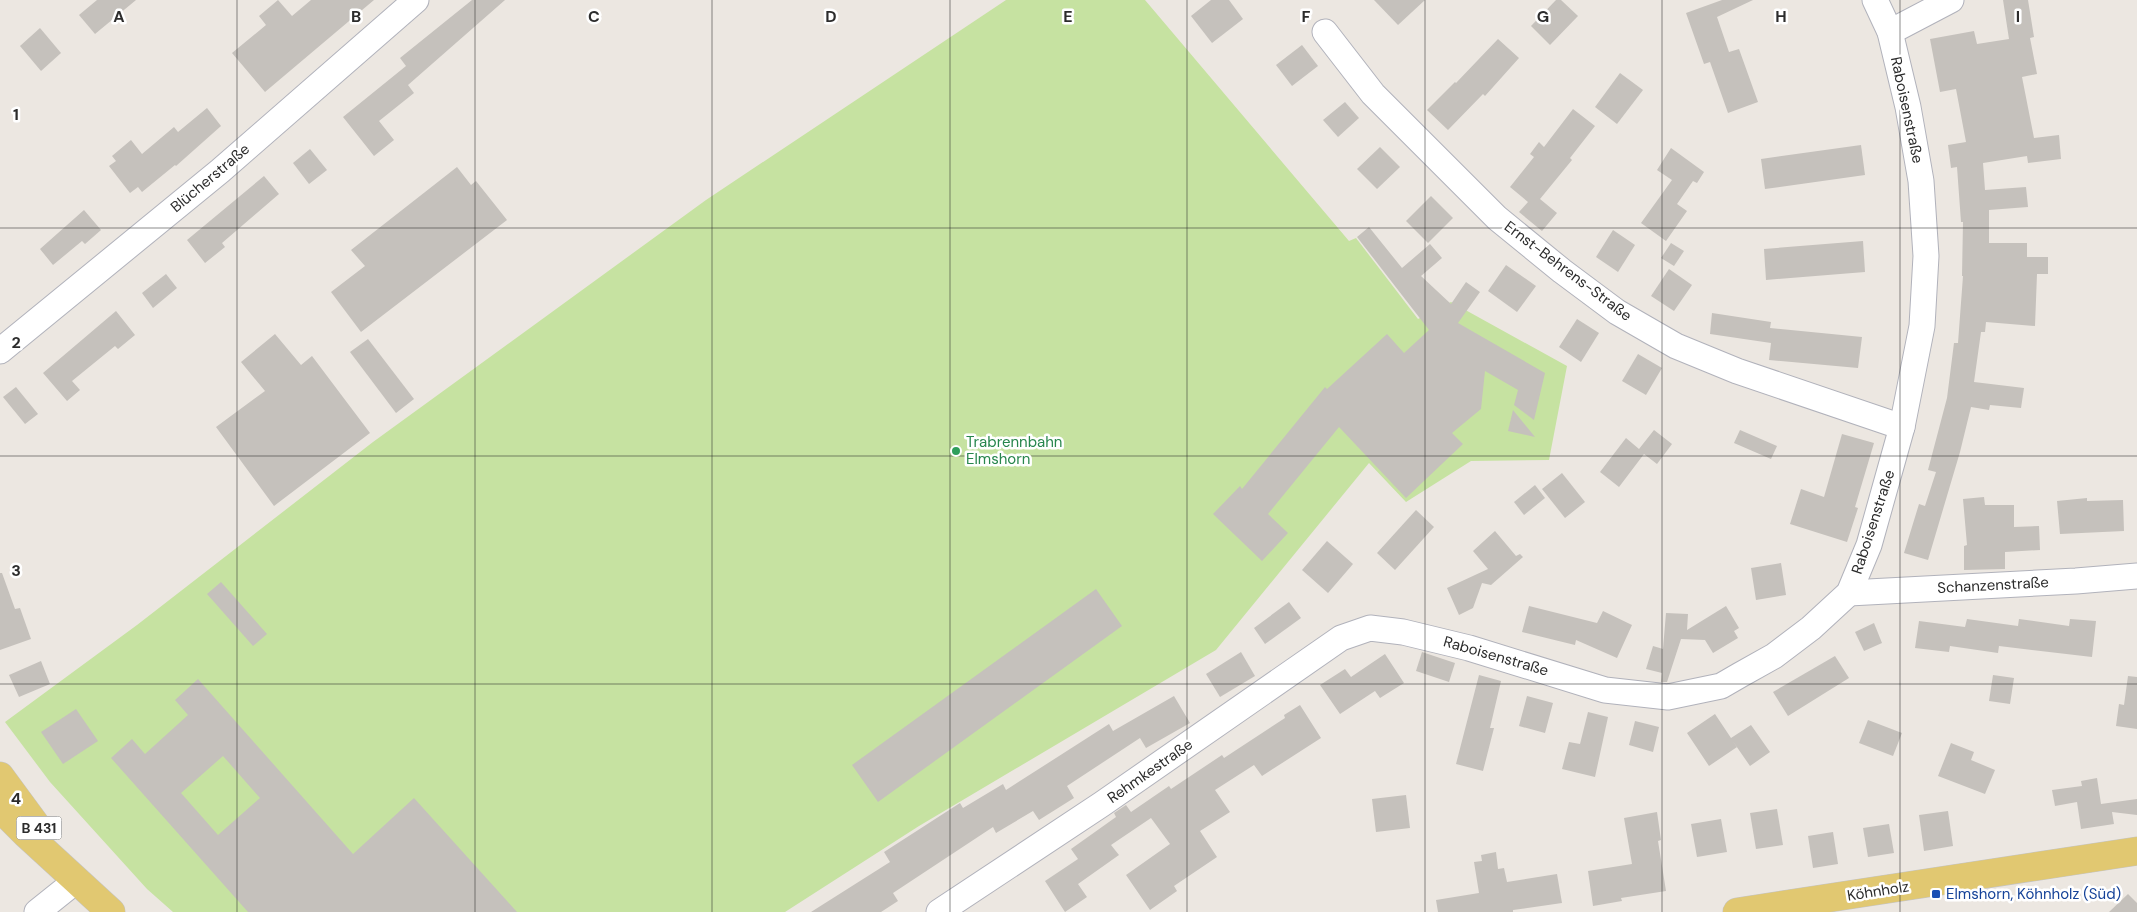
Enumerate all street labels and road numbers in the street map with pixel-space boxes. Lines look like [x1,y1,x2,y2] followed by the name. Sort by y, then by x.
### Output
[1886,55,1928,165] street label: Raboisenstraße
[166,139,254,217] street label: Blücherstraße
[1500,216,1636,326] street label: Ernst-Behrens-Straße
[1847,467,1899,577] street label: Raboisenstraße
[1937,572,2049,598] street label: Schanzenstraße
[1441,631,1551,681] street label: Raboisenstraße
[1103,734,1197,808] street label: Rehmkestraße
[16,816,62,840] road number: B 431
[1846,876,1910,906] street label: Köhnholz

